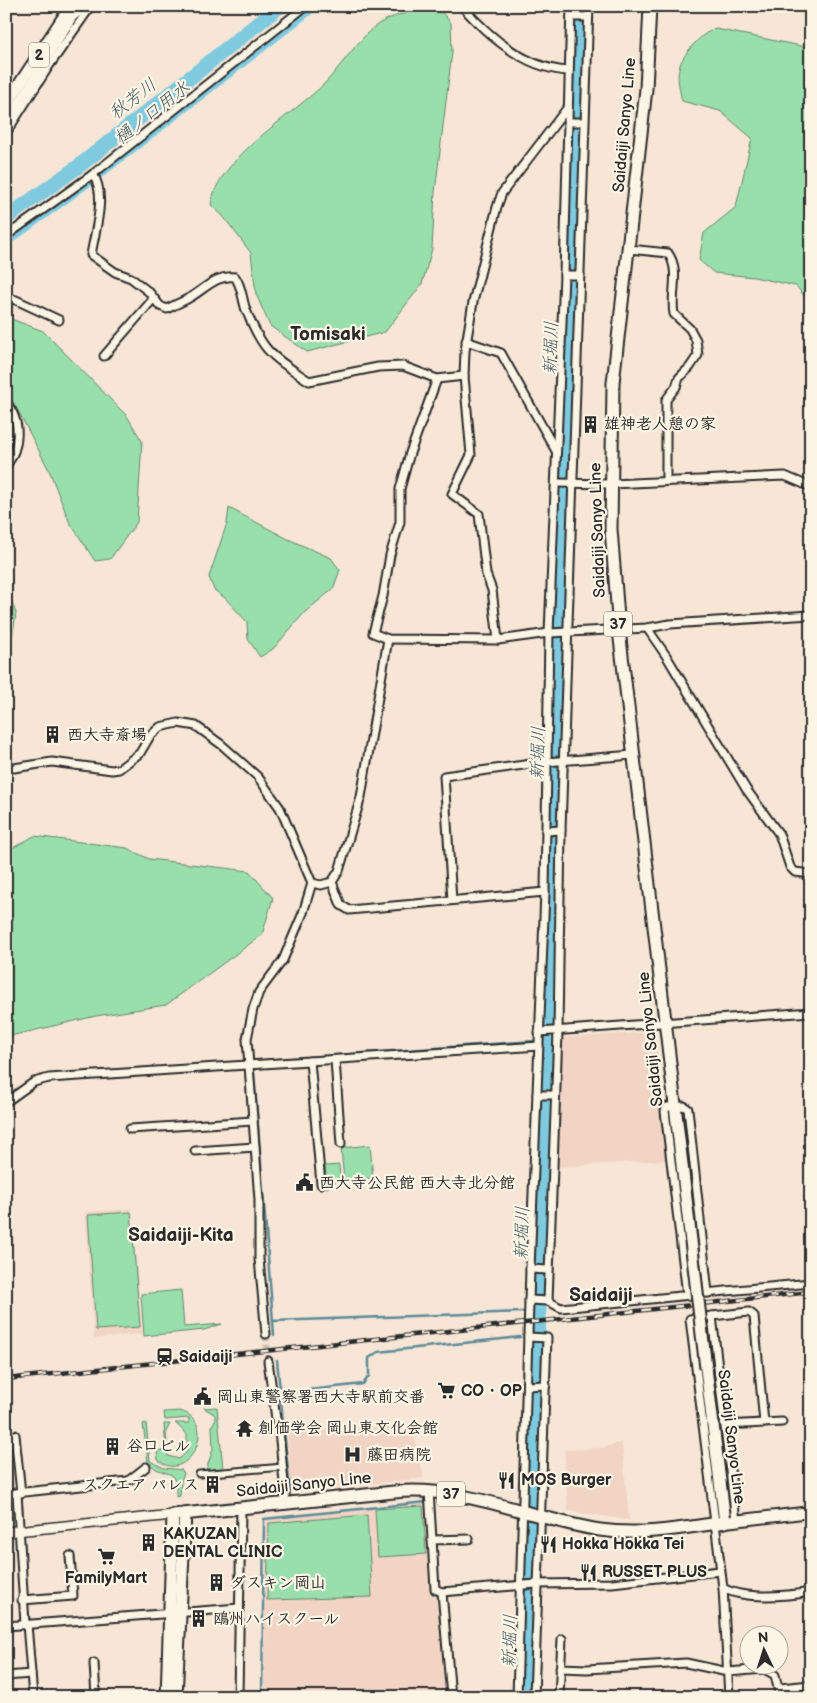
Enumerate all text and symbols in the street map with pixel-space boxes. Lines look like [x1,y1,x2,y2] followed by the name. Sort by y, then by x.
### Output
[29,42,49,68] road number: 2
[610,56,640,193] street label: Saidaiji Sanyo Line
[105,74,161,124] water label: 秋芳川
[110,77,194,149] water label: 樋ノ口用水
[540,321,562,375] water label: 新堀川
[290,323,366,346] district label: Tomisaki
[580,414,600,434] building icon: 雄神老人憩の家
[604,415,716,434] place label: 雄神老人憩の家
[586,461,610,598] street label: Saidaiji Sanyo Line
[604,612,632,636] road number: 37
[43,725,63,745] building icon: 西大寺斎場
[67,726,147,745] place label: 西大寺斎場
[527,726,549,780] water label: 新堀川
[634,970,668,1107] street label: Saidaiji Sanyo Line
[295,1173,315,1193] public building icon: 西大寺公民館 西大寺北分館
[319,1174,515,1193] place label: 西大寺公民館 西大寺北分館
[511,1206,533,1260] water label: 新堀川
[128,1224,234,1247] district label: Saidaiji-Kita
[569,1284,633,1307] district label: Saidaiji
[155,1347,175,1367] station icon: Saidaiji
[179,1348,233,1367] place label: Saidaiji
[713,1369,749,1506] street label: Saidaiji Sanyo Line
[437,1381,457,1401] supermarket icon: CO・OP
[461,1382,522,1401] place label: CO・OP
[193,1387,213,1407] public building icon: 岡山東警察署西大寺駅前交番
[217,1388,425,1407] place label: 岡山東警察署西大寺駅前交番
[234,1418,254,1438] temple icon: 創価学会 岡山東文化会館
[258,1419,438,1438] place label: 創価学会 岡山東文化会館
[103,1436,123,1456] building icon: 谷口ビル
[127,1437,191,1456] place label: 谷口ビル
[343,1445,363,1465] hospital icon: 藤田病院
[367,1446,431,1465] place label: 藤田病院
[236,1468,373,1502] street label: Saidaiji Sanyo Line
[497,1470,517,1490] restaurant icon: MOS Burger
[521,1471,612,1490] place label: MOS Burger
[203,1475,223,1495] building icon: スクエア パレス
[83,1476,199,1495] place label: スクエア パレス
[437,1482,465,1506] road number: 37
[163,1525,282,1562] place label: KAKUZAN DENTAL CLINIC
[139,1533,159,1553] building icon: KAKUZAN DENTAL CLINIC
[538,1534,558,1554] restaurant icon: Hokka Hokka Tei
[562,1535,684,1554] place label: Hokka Hokka Tei
[96,1547,116,1567] supermarket icon: FamilyMart
[578,1562,598,1582] restaurant icon: RUSSET PLUS
[602,1563,707,1582] place label: RUSSET PLUS
[65,1569,148,1588] place label: FamilyMart
[206,1573,226,1593] building icon: ダスキン岡山
[230,1574,326,1593] place label: ダスキン岡山
[189,1609,209,1629] building icon: 鴎州ハイスクール
[213,1610,340,1629] place label: 鴎州ハイスクール
[499,1614,521,1668] water label: 新堀川
[740,1626,790,1676] north arrow
[757,1629,769,1646] text: N

